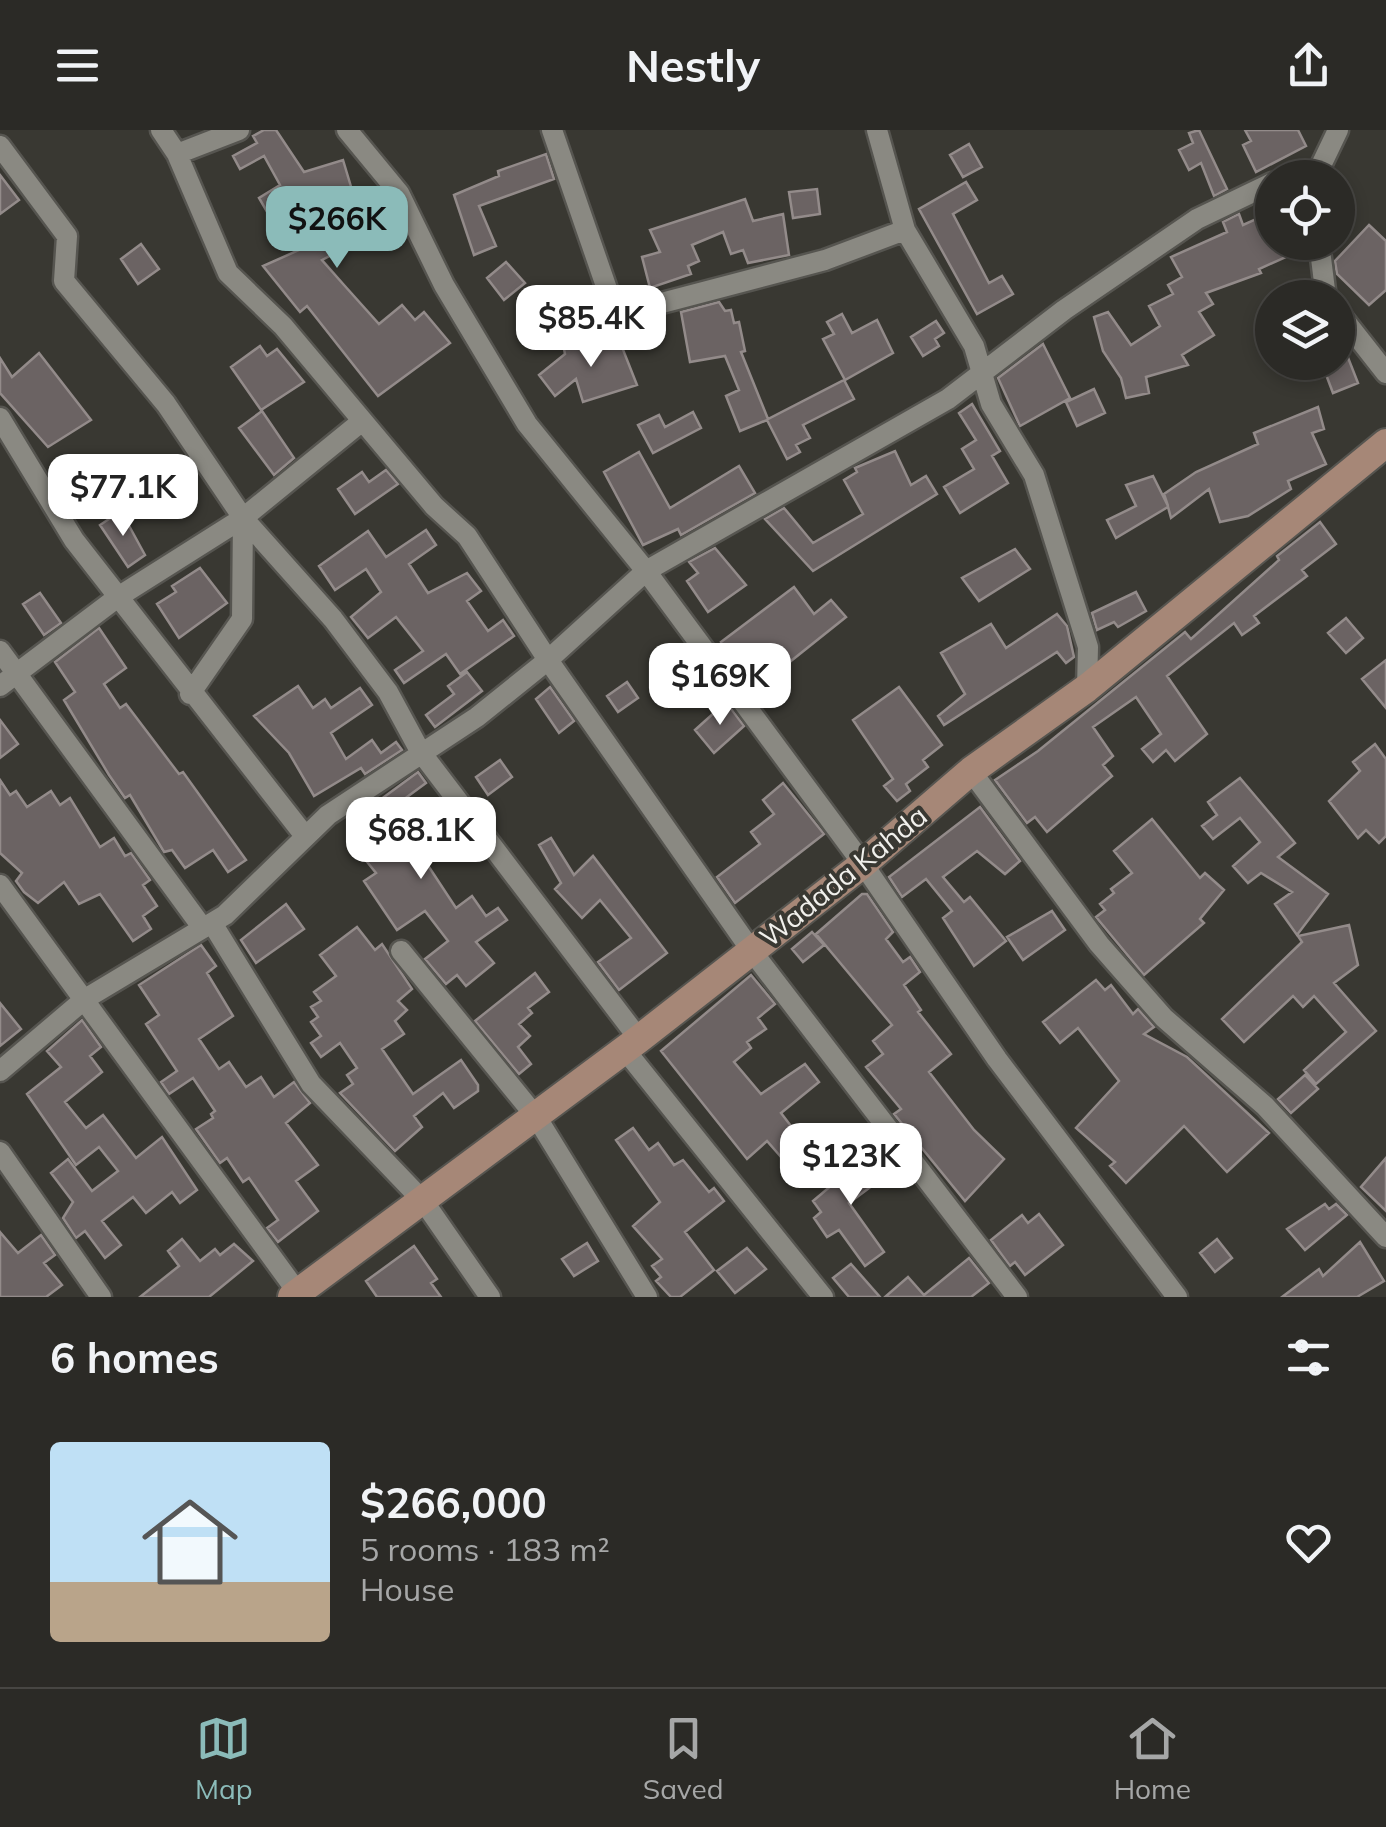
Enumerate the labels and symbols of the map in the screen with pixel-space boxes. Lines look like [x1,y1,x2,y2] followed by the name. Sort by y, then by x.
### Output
[267,186,407,271] pin: $266K
[510,285,672,370] pin: $85.4K
[42,454,204,539] pin: $77.1K
[650,643,790,728] pin: $169K
[340,797,502,882] pin: $68.1K
[752,798,934,954] street label: Wadada Kahda
[781,1123,921,1208] pin: $123K

